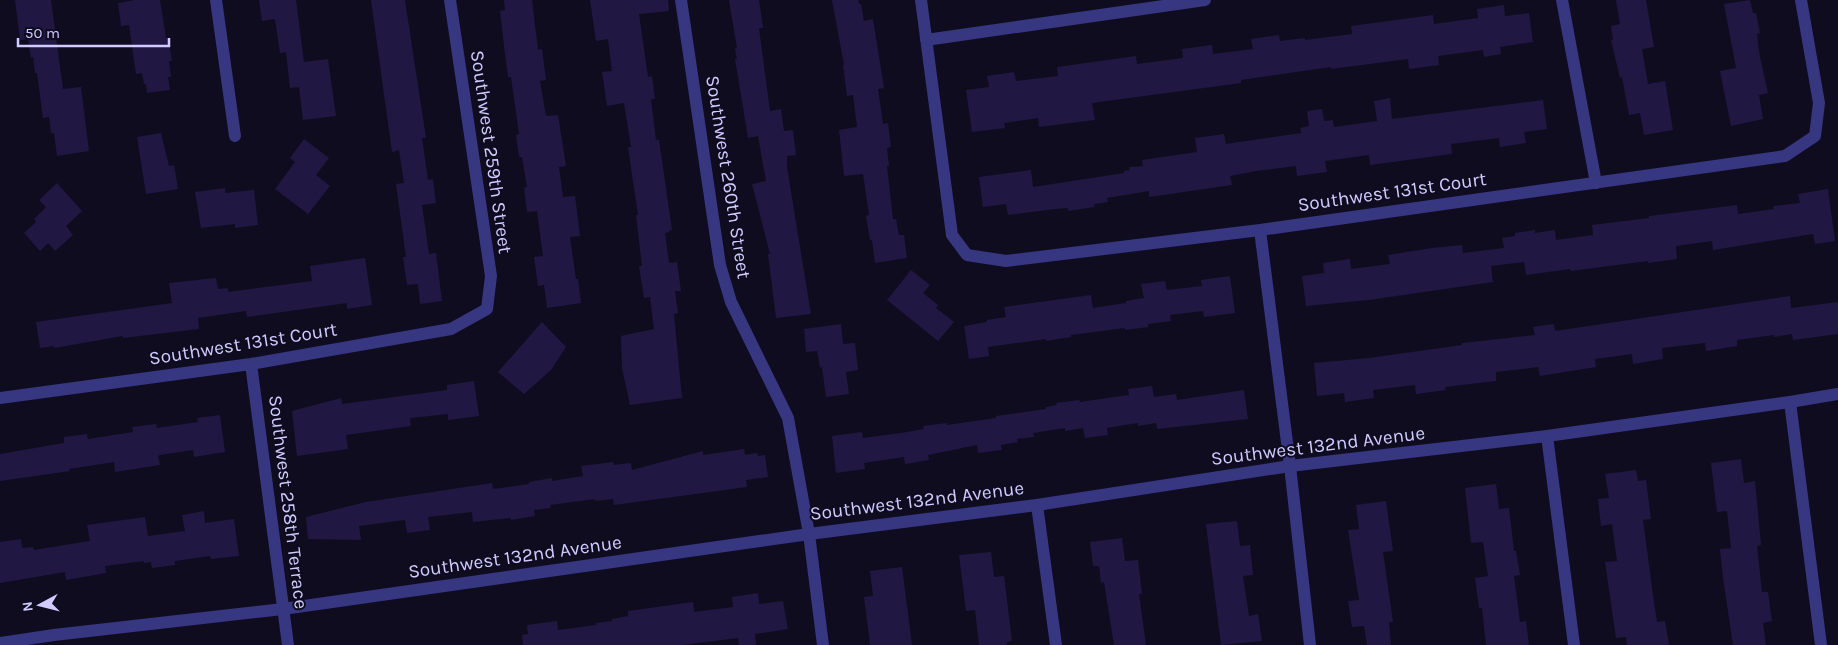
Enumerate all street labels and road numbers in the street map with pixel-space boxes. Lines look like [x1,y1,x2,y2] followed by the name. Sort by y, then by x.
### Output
[466,49,516,255] street label: Southwest 259th Street
[701,74,755,280] street label: Southwest 260th Street
[1296,168,1488,216] street label: Southwest 131st Court
[147,318,339,370] street label: Southwest 131st Court
[264,394,312,610] street label: Southwest 258th Terrace
[1210,422,1426,470] street label: Southwest 132nd Avenue
[809,477,1025,525] street label: Southwest 132nd Avenue
[407,531,623,583] street label: Southwest 132nd Avenue

